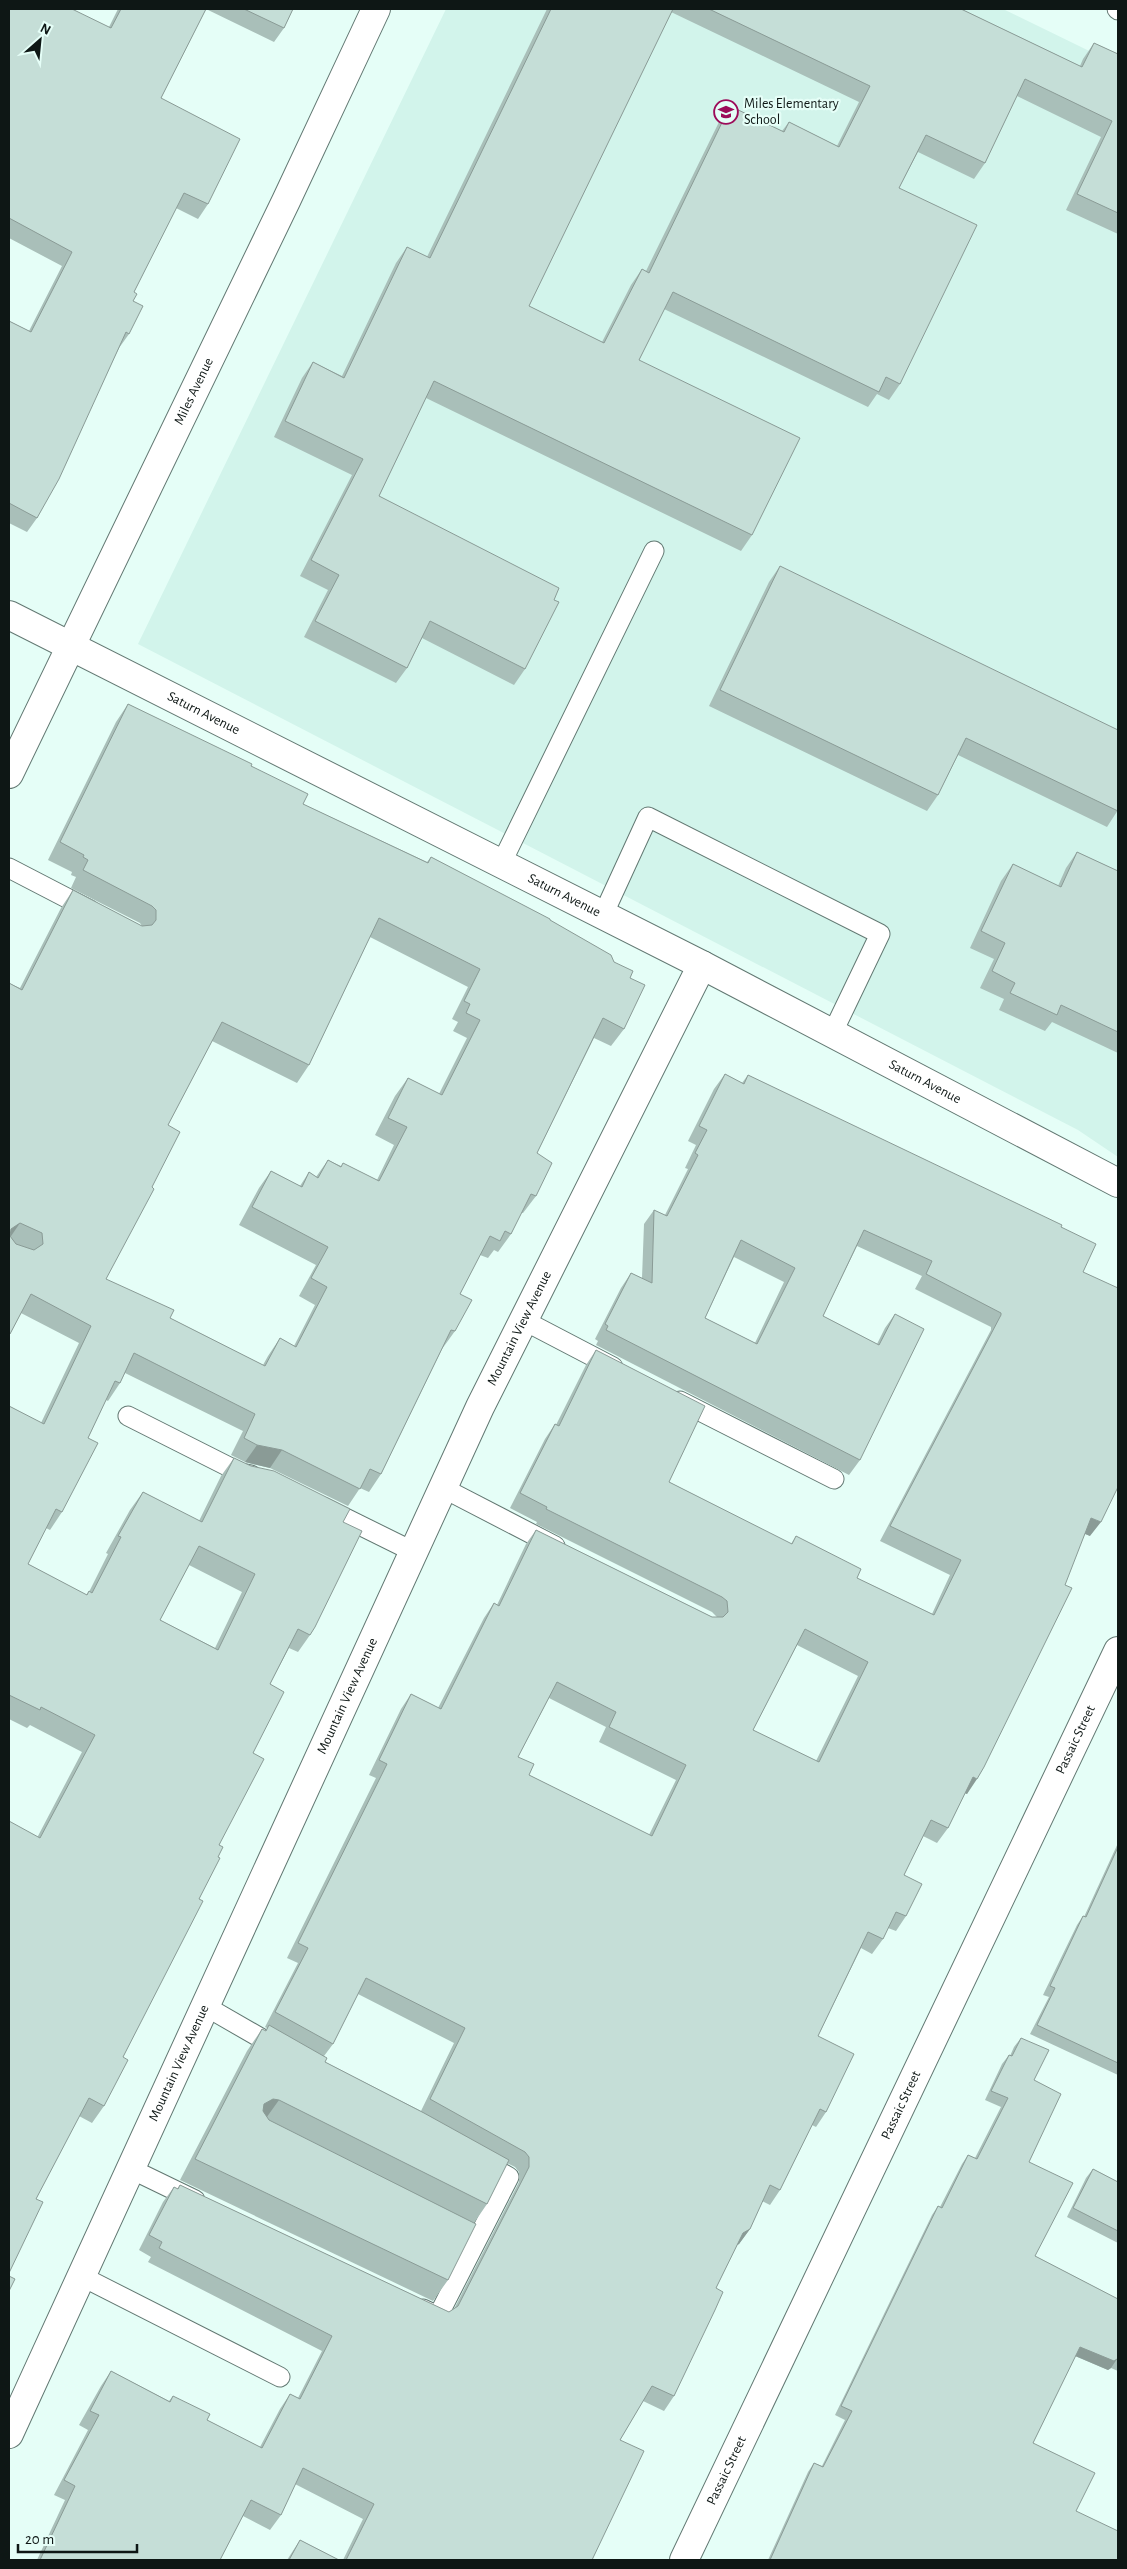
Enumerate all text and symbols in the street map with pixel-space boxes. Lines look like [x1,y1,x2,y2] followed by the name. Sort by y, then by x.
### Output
[15,15,65,65] north arrow
[38,21,53,38] text: N
[744,97,839,127] place label: Miles Elementary School
[713,99,739,125] school or university icon: Miles Elementary School
[172,356,216,427] street label: Miles Avenue
[165,689,242,737] street label: Saturn Avenue
[526,871,603,920] street label: Saturn Avenue
[887,1057,963,1106] street label: Saturn Avenue
[485,1269,554,1388] street label: Mountain View Avenue
[315,1636,380,1756] street label: Mountain View Avenue
[1053,1703,1098,1776] street label: Passaic Street
[146,2003,212,2123] street label: Mountain View Avenue
[879,2068,924,2142] street label: Passaic Street
[704,2434,749,2507] street label: Passaic Street
[18,2522,136,2554] scale bar
[25,2532,54,2547] text: 20 m

